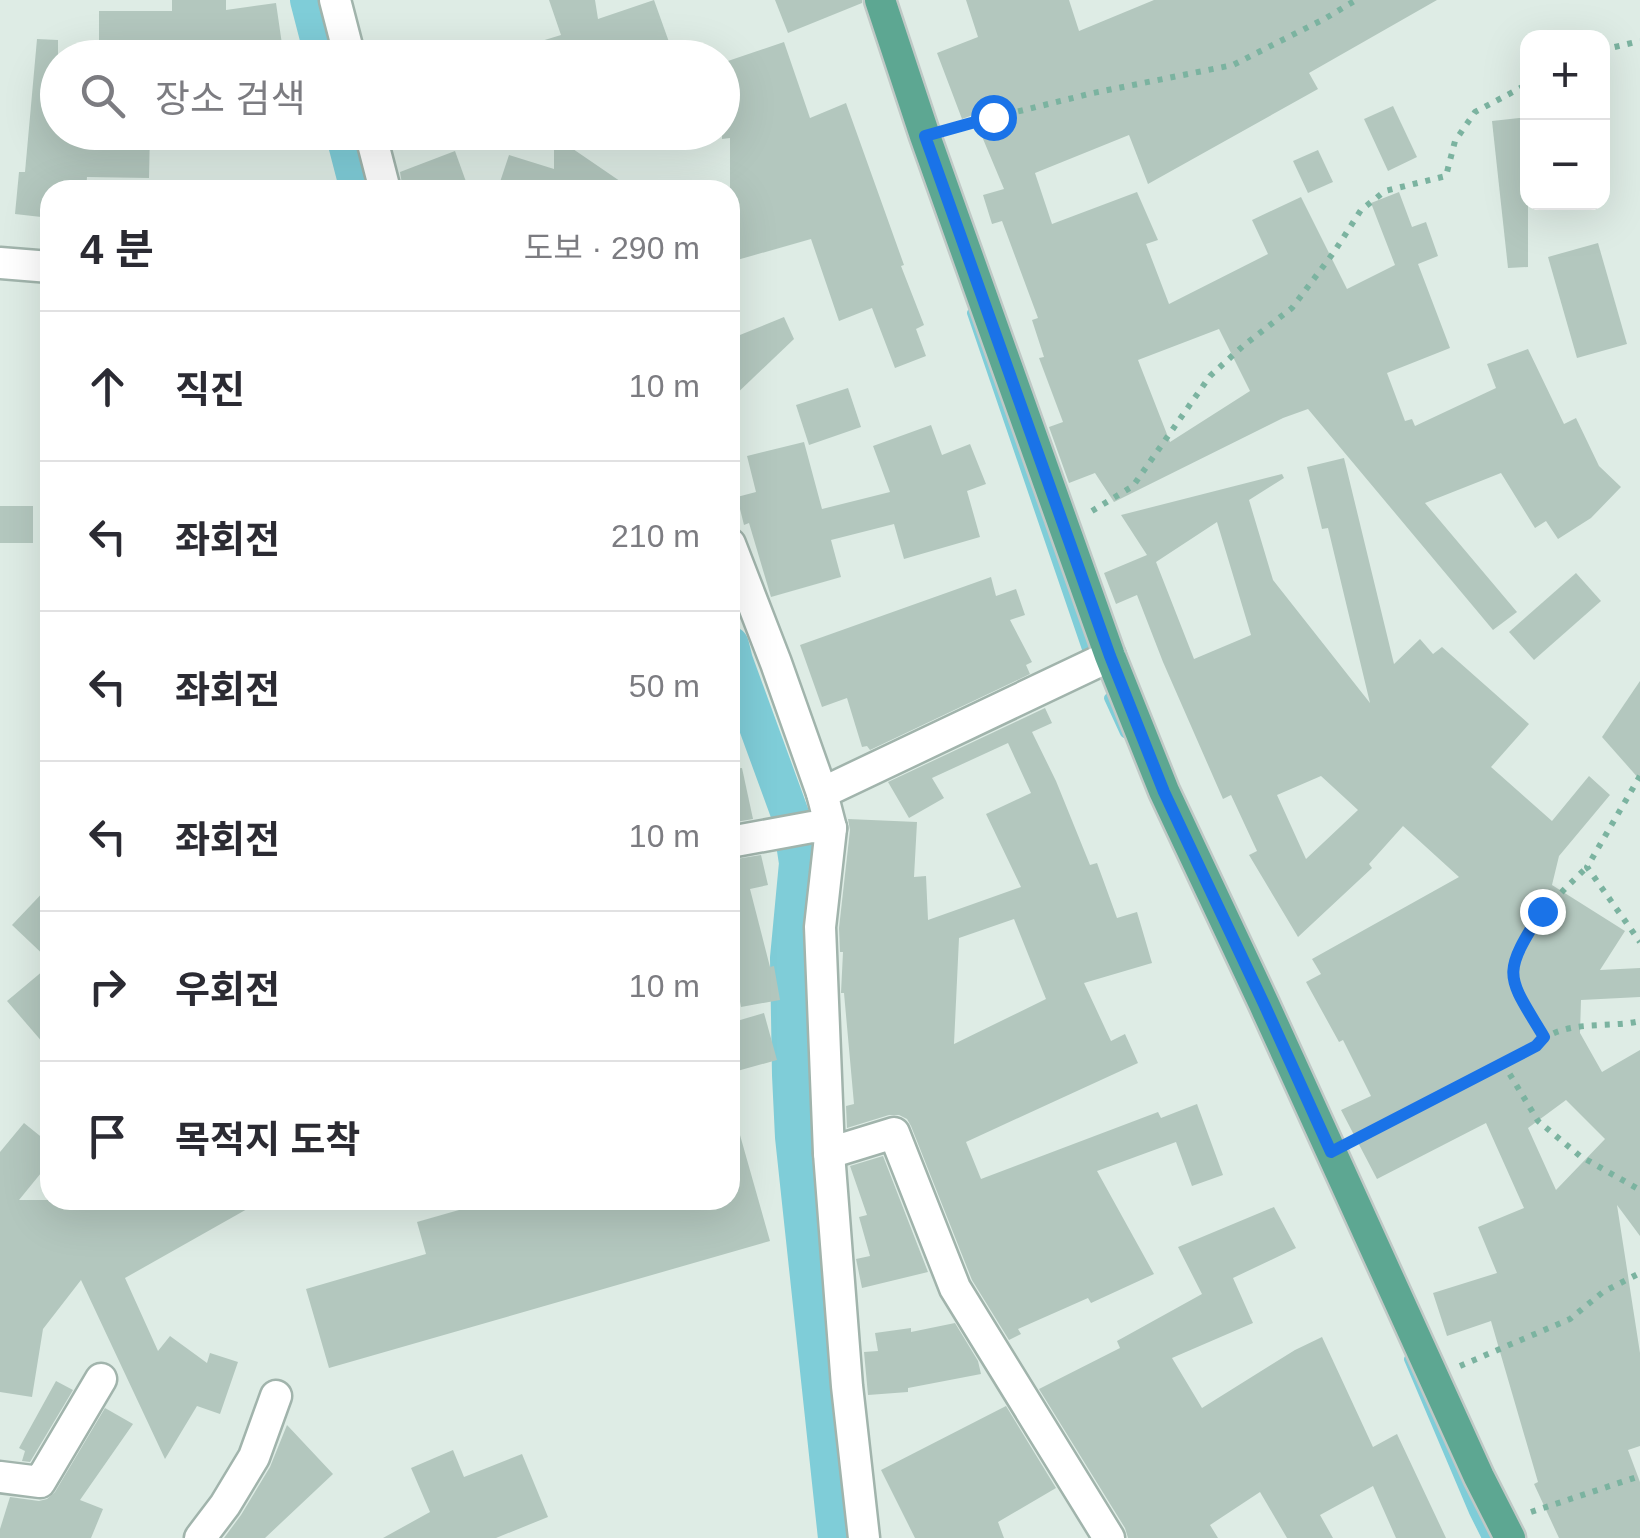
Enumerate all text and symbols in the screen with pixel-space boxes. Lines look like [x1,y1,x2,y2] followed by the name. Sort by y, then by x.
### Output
[1520,30,1610,210] map controls
[1520,30,1610,120] button: +
[40,40,740,150] search box
[75,68,130,123] icon: search
[155,78,305,120] text: 장소 검색
[971,95,1017,141] route start
[1520,120,1610,210] button: −
[80,226,154,273] text: 4 분
[524,230,700,266] text: 도보 · 290 m
[80,359,135,414] icon: ahead
[629,368,700,404] text: 10 m
[175,369,245,411] text: 직진
[80,509,135,564] icon: left
[611,518,700,554] text: 210 m
[175,519,280,561] text: 좌회전
[80,659,135,714] icon: left
[629,668,700,704] text: 50 m
[175,669,280,711] text: 좌회전
[80,809,135,864] icon: left
[629,818,700,854] text: 10 m
[175,819,280,861] text: 좌회전
[1520,889,1566,935] route end
[80,959,135,1014] icon: right
[629,968,700,1004] text: 10 m
[175,969,280,1011] text: 우회전
[80,1109,135,1164] icon: arrive
[175,1119,360,1161] text: 목적지 도착

